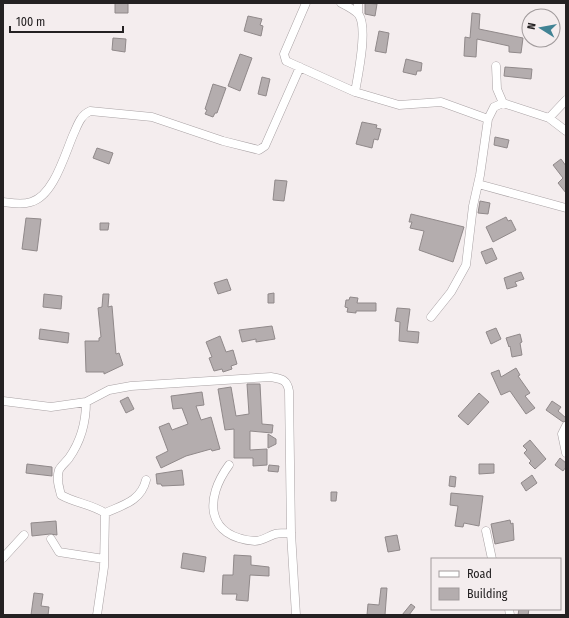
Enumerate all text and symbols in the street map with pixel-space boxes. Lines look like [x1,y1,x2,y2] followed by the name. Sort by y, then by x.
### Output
[10,8,123,34] scale bar
[521,8,561,48] north arrow
[16,15,45,29] text: 100 m
[525,22,539,31] text: N
[431,558,561,610] legend
[467,567,492,581] text: Road
[467,587,508,601] text: Building

